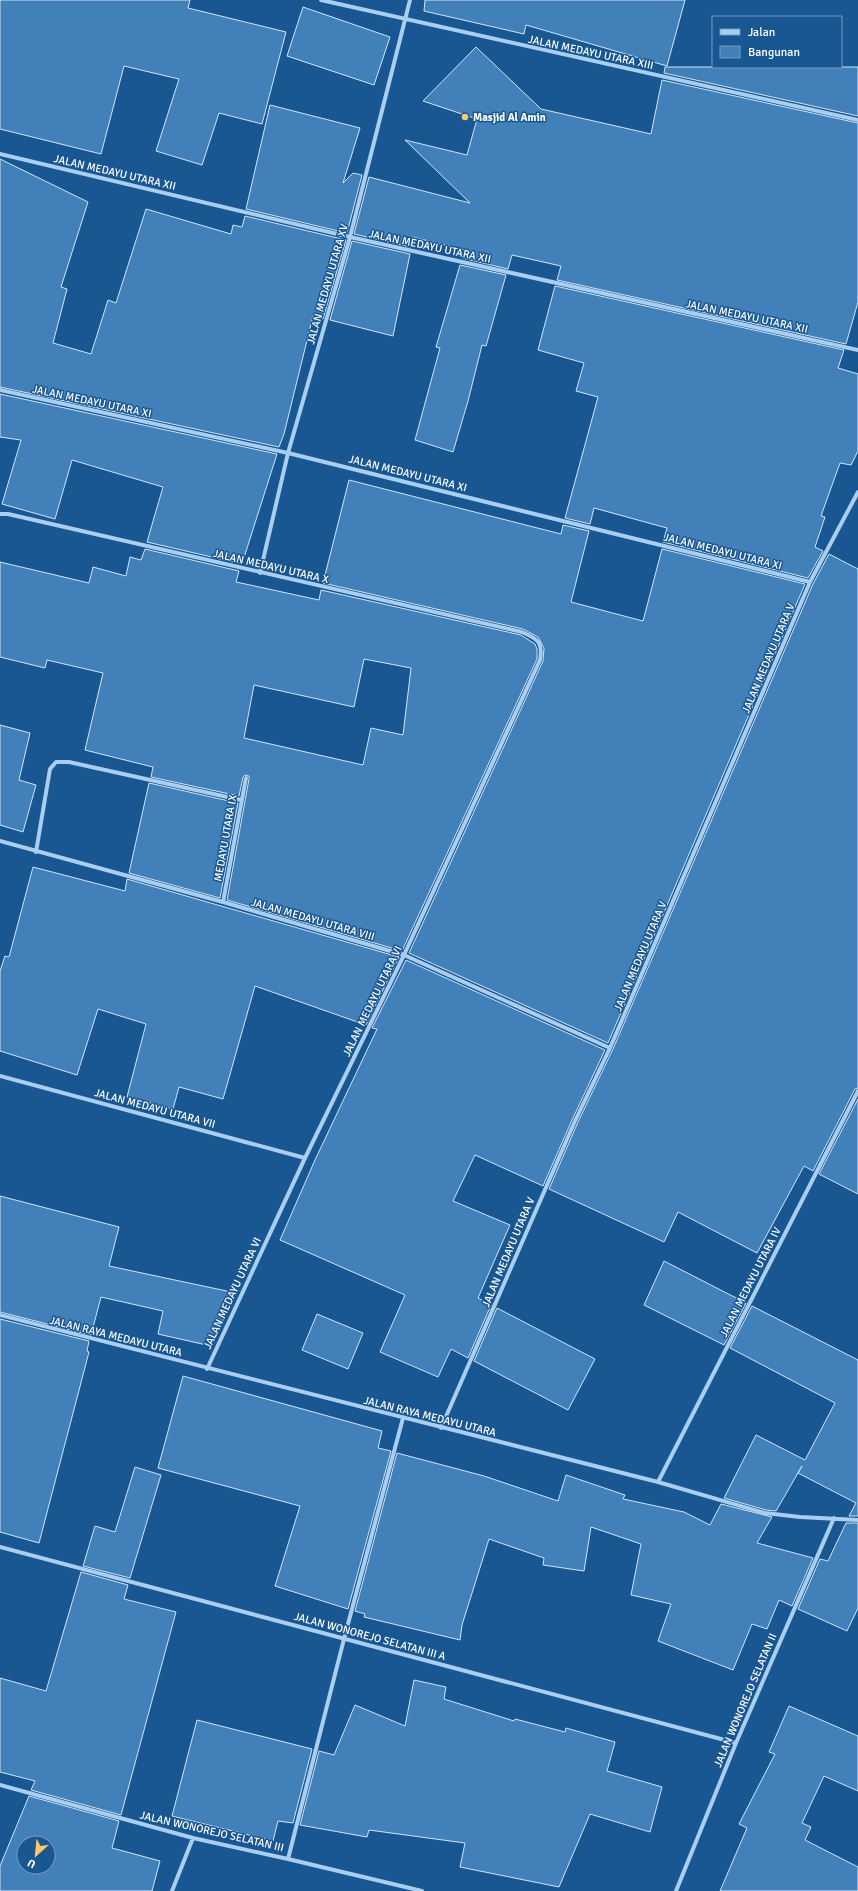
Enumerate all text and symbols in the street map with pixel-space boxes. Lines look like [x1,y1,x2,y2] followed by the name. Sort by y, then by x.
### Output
[712,16,842,68] legend
[748,25,775,40] text: Jalan
[527,33,655,72] street label: JALAN MEDAYU UTARA XIII
[748,45,800,60] text: Bangunan
[473,111,546,124] place label: Masjid Al Amin
[460,112,470,122] marker: Masjid Al Amin
[53,152,177,193] street label: JALAN MEDAYU UTARA XII
[304,222,351,346] street label: JALAN MEDAYU UTARA XV
[368,227,492,266] street label: JALAN MEDAYU UTARA XII
[685,297,809,336] street label: JALAN MEDAYU UTARA XII
[31,382,153,420] street label: JALAN MEDAYU UTARA XI
[347,452,468,494] street label: JALAN MEDAYU UTARA XI
[662,530,783,572] street label: JALAN MEDAYU UTARA XI
[212,547,331,586] street label: JALAN MEDAYU UTARA X
[739,601,798,715] street label: JALAN MEDAYU UTARA V
[211,793,240,882] street label: MEDAYU UTARA IX
[250,896,376,943] street label: JALAN MEDAYU UTARA VIII
[611,899,670,1013] street label: JALAN MEDAYU UTARA V
[340,944,405,1059] street label: JALAN MEDAYU UTARA VI
[93,1086,217,1131] street label: JALAN MEDAYU UTARA VII
[479,1195,538,1309] street label: JALAN MEDAYU UTARA V
[717,1225,784,1339] street label: JALAN MEDAYU UTARA IV
[201,1235,264,1351] street label: JALAN MEDAYU UTARA VI
[48,1314,184,1359] street label: JALAN RAYA MEDAYU UTARA
[362,1394,498,1439] street label: JALAN RAYA MEDAYU UTARA
[293,1610,447,1663] street label: JALAN WONOREJO SELATAN III A
[711,1631,780,1769] street label: JALAN WONOREJO SELATAN II
[139,1809,285,1854] street label: JALAN WONOREJO SELATAN III
[16,1835,56,1875] north arrow
[25,1856,38,1871] text: U

